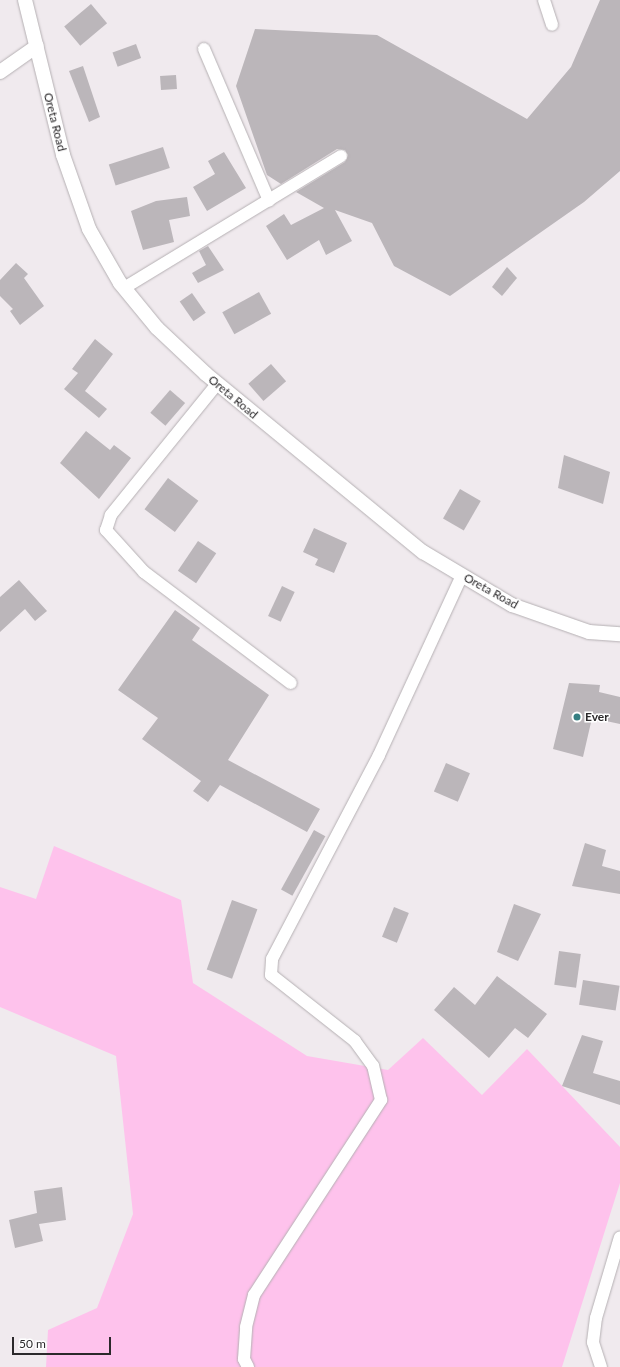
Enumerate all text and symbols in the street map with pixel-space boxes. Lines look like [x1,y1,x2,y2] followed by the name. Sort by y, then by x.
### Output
[41,91,69,153] street label: Oreta Road
[205,372,261,422] street label: Oreta Road
[461,570,521,612] street label: Oreta Road
[585,710,609,724] place label: Ever
[572,712,582,722] marker: Ever
[14,1329,113,1355] scale bar
[19,1336,46,1351] text: 50 m

